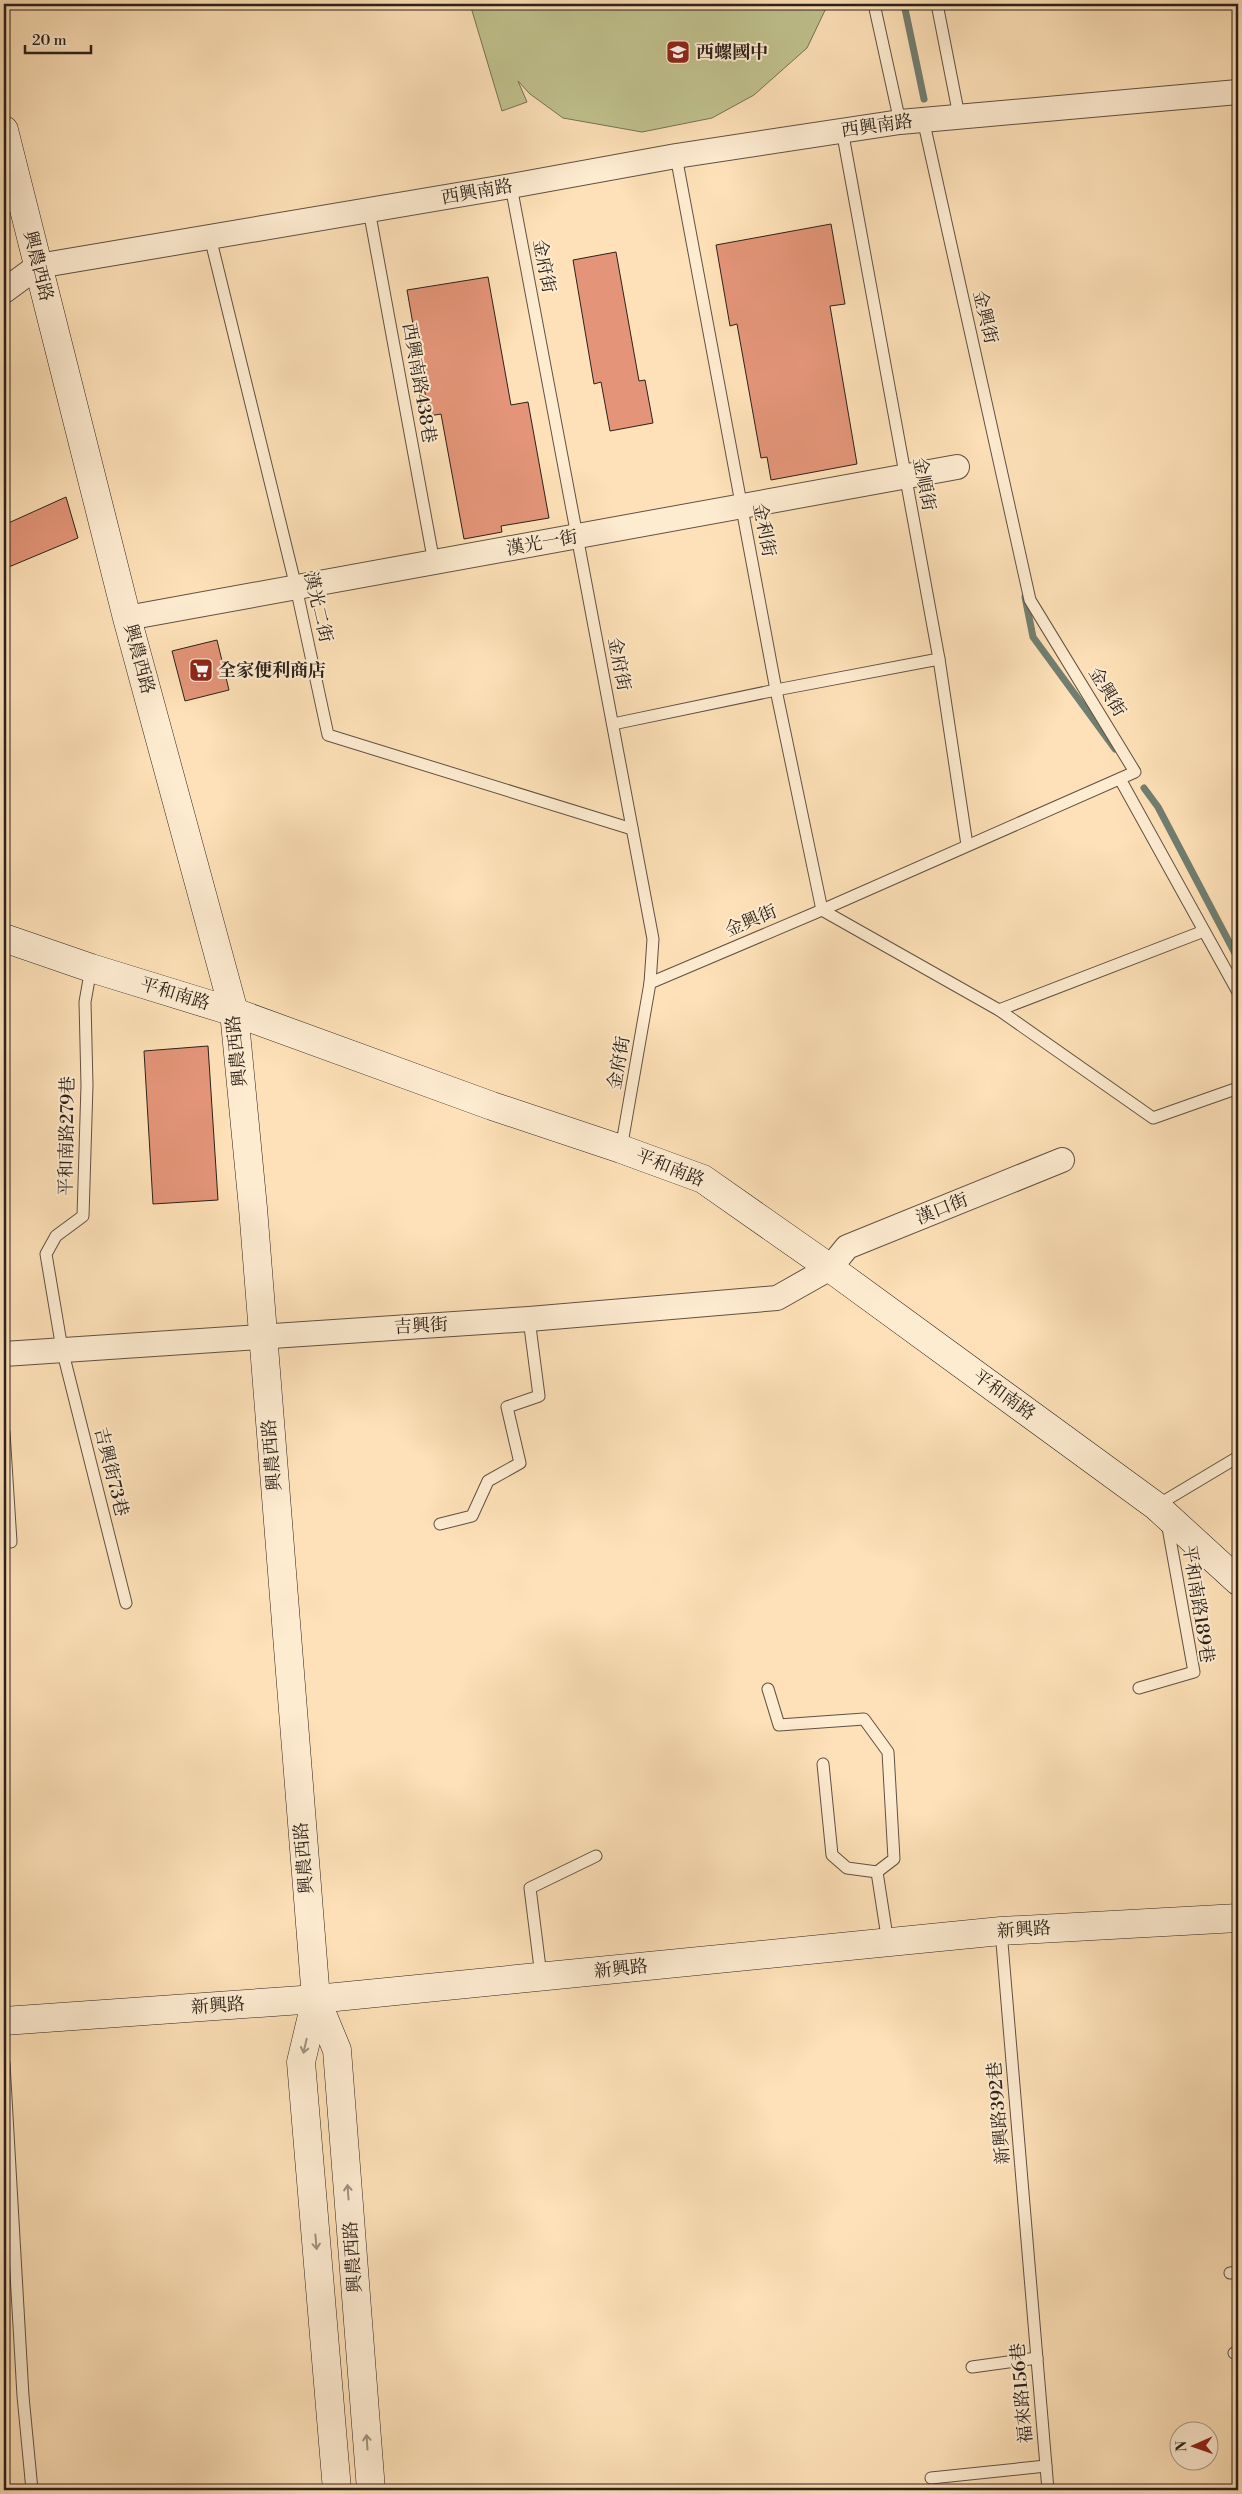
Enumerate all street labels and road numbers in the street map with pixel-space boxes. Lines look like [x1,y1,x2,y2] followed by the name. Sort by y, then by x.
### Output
[840,110,914,142] street label: 西興南路
[440,174,514,210] street label: 西興南路
[18,228,58,304] street label: 興農西路
[528,237,560,295] street label: 金府街
[968,288,1002,346] street label: 金興街
[397,321,441,445] street label: 西興南路438巷
[908,455,940,513] street label: 金順街
[748,501,780,559] street label: 金利街
[505,525,579,561] street label: 漢光一街
[299,569,337,645] street label: 漢光二街
[119,621,159,697] street label: 興農西路
[603,635,635,693] street label: 金府街
[1083,663,1131,721] street label: 金興街
[722,900,780,942] street label: 金興街
[137,972,213,1016] street label: 平和南路
[222,1014,252,1088] street label: 興農西路
[603,1034,635,1092] street label: 金府街
[54,1076,80,1196] street label: 平和南路279巷
[632,1144,708,1192] street label: 平和南路
[913,1188,971,1230] street label: 漢口街
[393,1313,449,1339] street label: 吉興街
[968,1365,1040,1425] street label: 平和南路
[257,1418,287,1492] street label: 興農西路
[89,1425,133,1519] street label: 吉興街73巷
[1177,1543,1219,1665] street label: 平和南路189巷
[289,1821,319,1895] street label: 興農西路
[996,1917,1052,1943] street label: 新興路
[593,1955,649,1983] street label: 新興路
[190,1993,246,2019] street label: 新興路
[983,2061,1015,2165] street label: 新興路392巷
[339,2220,367,2294] street label: 興農西路
[1006,2342,1038,2444] street label: 福來路156巷

